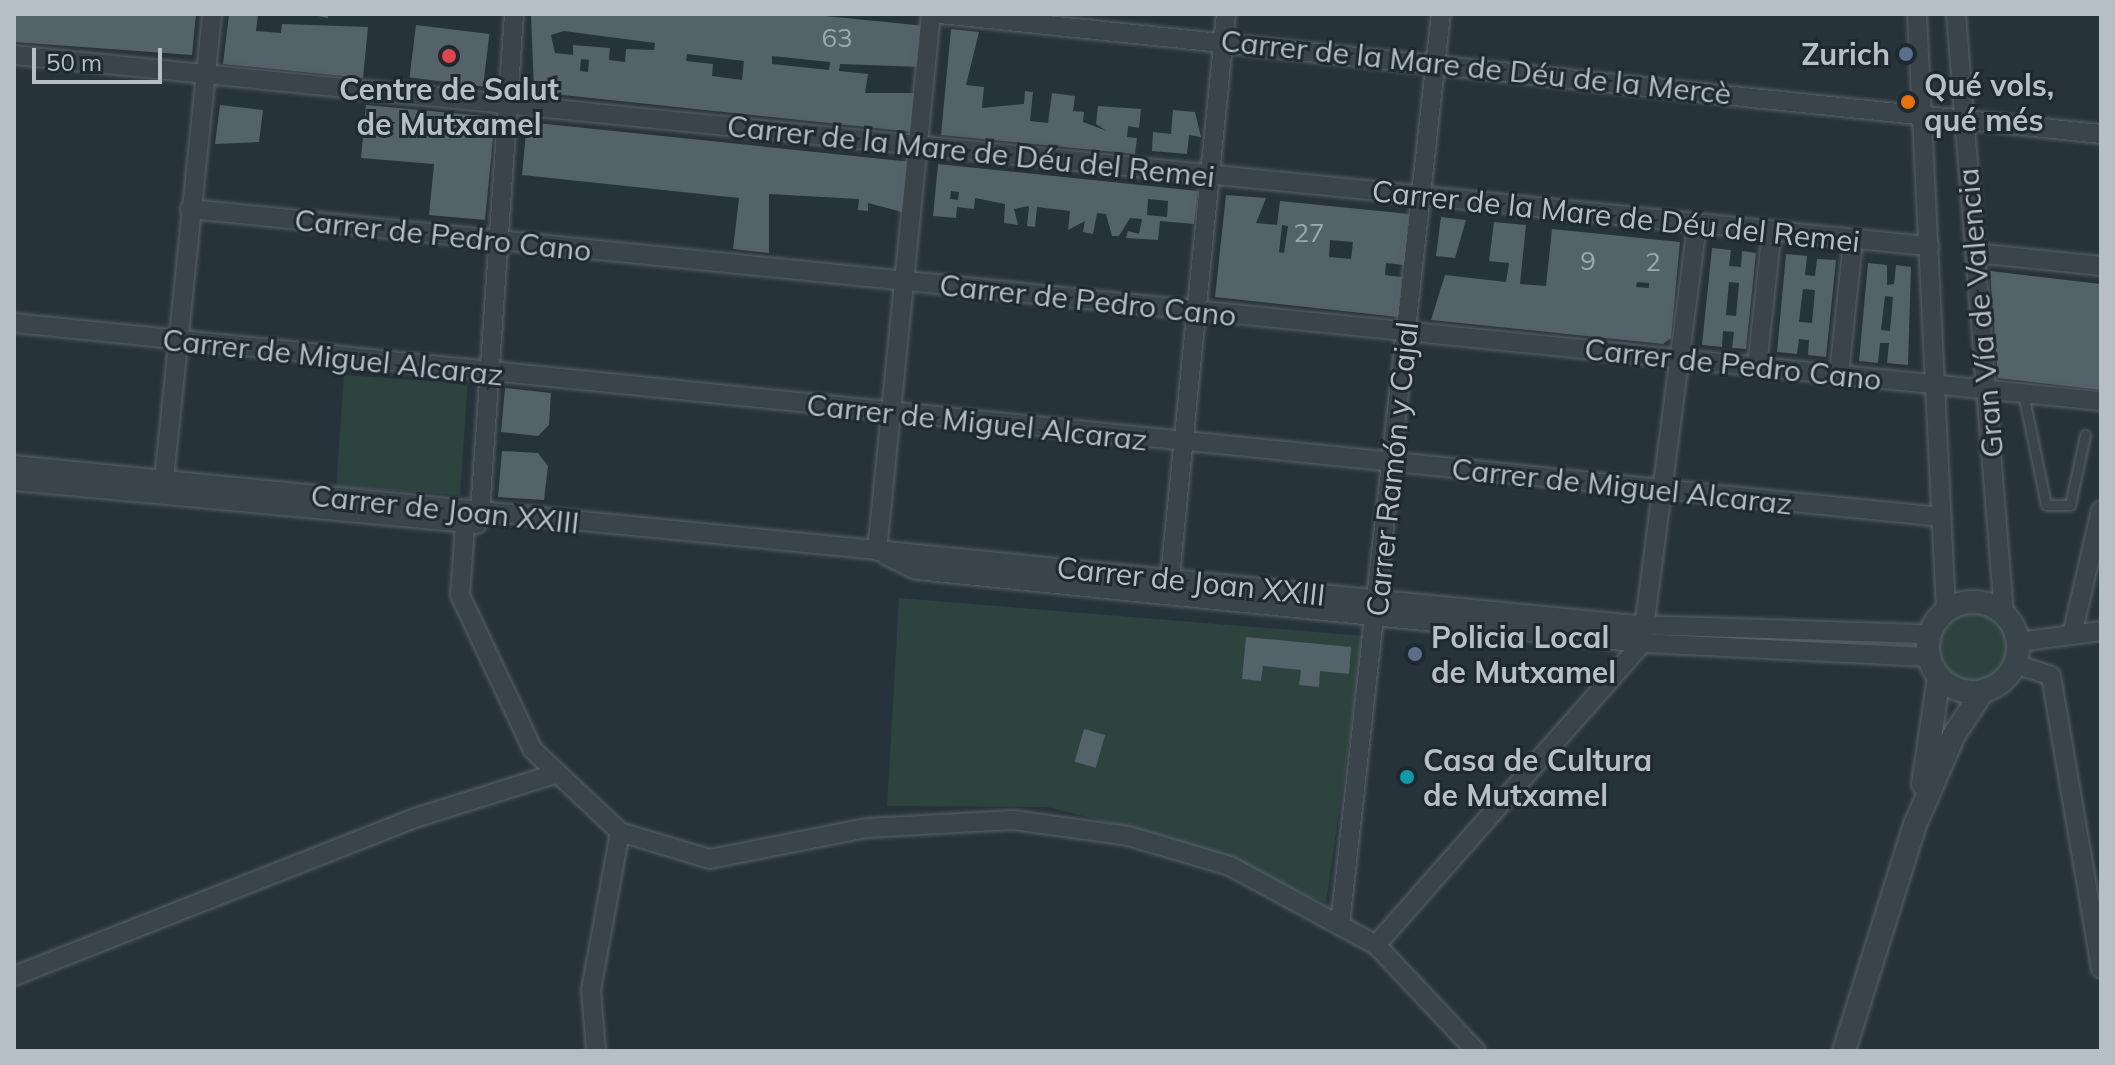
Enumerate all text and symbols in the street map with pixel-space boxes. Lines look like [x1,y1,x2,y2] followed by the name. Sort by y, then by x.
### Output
[821,22,853,54] house number: 63
[1219,22,1733,112] street label: Carrer de la Mare de Déu de la Mercè
[36,32,166,82] scale bar
[1801,36,1890,72] place label: Zurich
[438,45,460,67] marker: Centre de Salut de Mutxamel
[1897,45,1915,63] marker: Zurich
[46,47,102,77] text: 50 m
[1924,67,2054,138] place label: Qué vols, qué més
[339,71,559,142] place label: Centre de Salut de Mutxamel
[1899,93,1917,111] marker: Qué vols, qué més
[725,107,1217,195] street label: Carrer de la Mare de Déu del Remei
[1949,167,2011,459] street label: Gran Vía de Valencia
[1370,172,1862,260] street label: Carrer de la Mare de Déu del Remei
[293,202,593,268] street label: Carrer de Pedro Cano
[1293,217,1325,249] house number: 27
[1580,245,1596,277] house number: 9
[1645,246,1661,278] house number: 2
[938,267,1238,333] street label: Carrer de Pedro Cano
[1359,320,1425,618] street label: Carrer Ramón y Cajal
[161,321,505,393] street label: Carrer de Miguel Alcaraz
[1583,331,1883,397] street label: Carrer de Pedro Cano
[805,386,1149,458] street label: Carrer de Miguel Alcaraz
[1450,450,1794,522] street label: Carrer de Miguel Alcaraz
[309,477,581,541] street label: Carrer de Joan XXIII
[1055,549,1327,613] street label: Carrer de Joan XXIII
[1431,619,1616,690] place label: Policia Local de Mutxamel
[1406,645,1424,663] marker: Policia Local de Mutxamel
[1423,742,1652,812] place label: Casa de Cultura de Mutxamel
[1398,768,1416,786] marker: Casa de Cultura de Mutxamel

